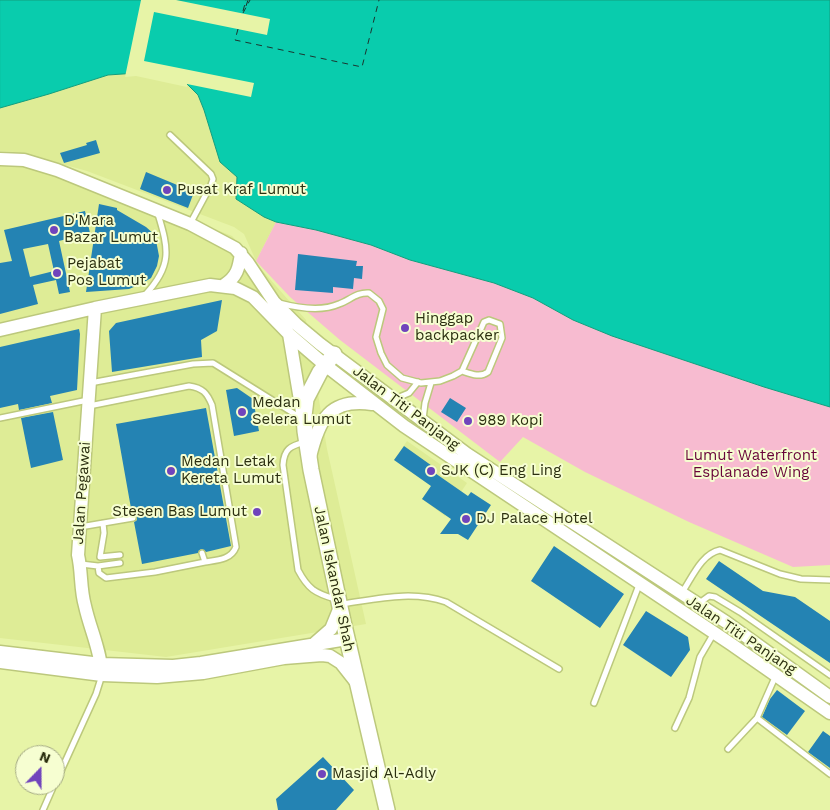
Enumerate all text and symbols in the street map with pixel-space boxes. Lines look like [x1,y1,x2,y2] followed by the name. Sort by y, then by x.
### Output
[177,181,306,199] place label: Pusat Kraf Lumut
[161,184,173,196] marker: Pusat Kraf Lumut
[64,212,158,247] place label: D'Mara Bazar Lumut
[48,224,60,236] marker: D'Mara Bazar Lumut
[67,255,146,290] place label: Pejabat Pos Lumut
[51,267,63,279] marker: Pejabat Pos Lumut
[415,310,499,345] place label: Hinggap backpacker
[399,322,411,334] marker: Hinggap backpacker
[349,362,463,454] street label: Jalan Titi Panjang
[252,394,351,429] place label: Medan Selera Lumut
[236,406,248,418] marker: Medan Selera Lumut
[478,412,542,430] place label: 989 Kopi
[462,415,474,427] marker: 989 Kopi
[69,441,95,545] street label: Jalan Pegawai
[685,447,817,482] park label: Lumut Waterfront Esplanade Wing
[181,453,281,488] place label: Medan Letak Kereta Lumut
[441,462,561,480] place label: SJK (C) Eng Ling
[165,465,177,477] marker: Medan Letak Kereta Lumut
[425,465,437,477] marker: SJK (C) Eng Ling
[112,503,247,521] place label: Stesen Bas Lumut
[310,505,358,653] street label: Jalan Iskandar Shah
[251,506,263,518] marker: Stesen Bas Lumut
[476,510,593,528] place label: DJ Palace Hotel
[460,513,472,525] marker: DJ Palace Hotel
[682,591,800,679] street label: Jalan Titi Panjang
[15,745,65,795] north arrow
[37,748,53,766] text: N
[332,765,436,783] place label: Masjid Al-Adly
[316,768,328,780] marker: Masjid Al-Adly

